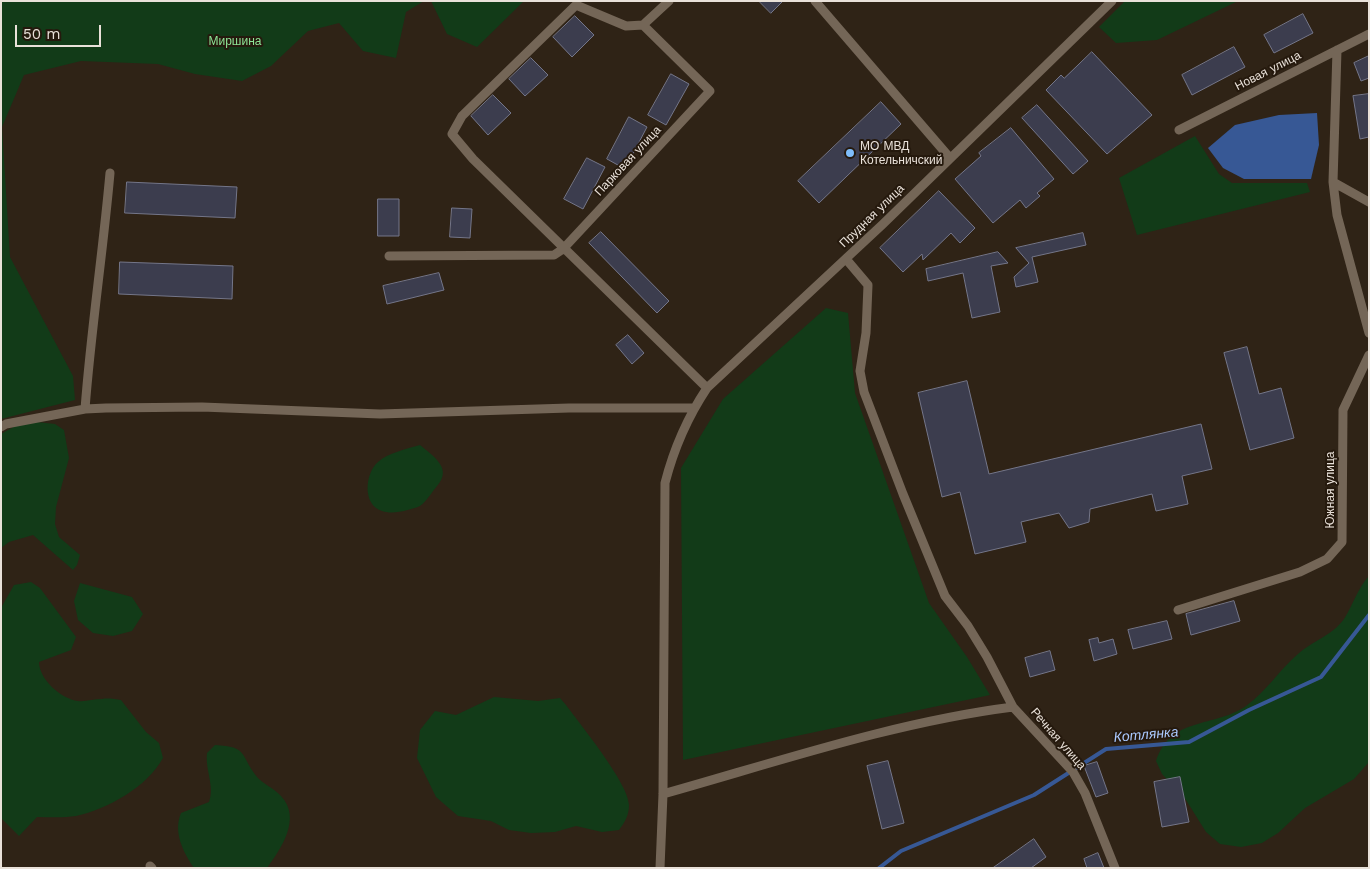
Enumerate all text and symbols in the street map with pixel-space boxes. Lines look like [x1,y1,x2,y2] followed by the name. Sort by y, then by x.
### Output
[18,15,104,47] scale bar
[23,25,60,43] text: 50 m
[208,34,262,48] park label: Миршина
[1233,48,1303,94] street label: Новая улица
[592,123,664,199] street label: Парковая улица
[860,139,943,167] place label: МО МВД Котельничский
[844,147,856,159] marker: МО МВД Котельничский
[837,181,907,251] street label: Прудная улица
[1323,451,1337,529] street label: Южная улица
[1027,705,1089,773] street label: Речная улица
[1113,724,1179,746] water label: Котлянка

